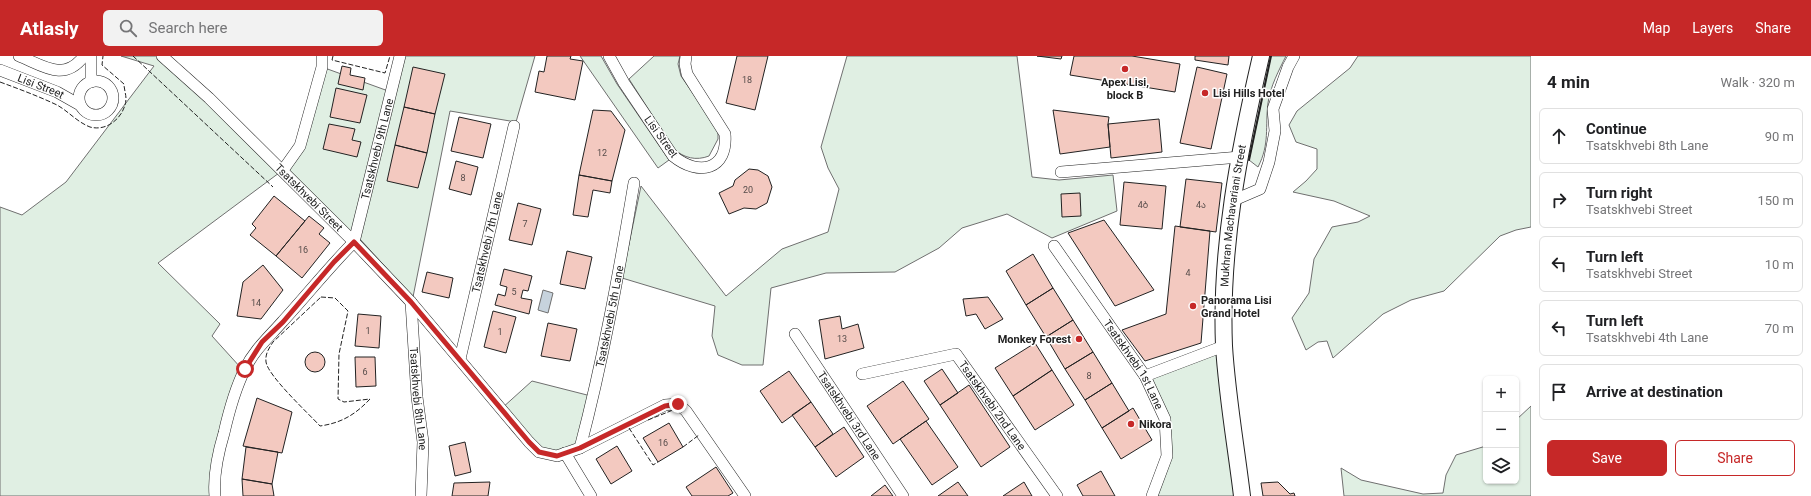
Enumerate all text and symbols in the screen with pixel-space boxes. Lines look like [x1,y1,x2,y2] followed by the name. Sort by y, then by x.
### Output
[103,10,383,46] search box
[20,17,79,40] text: Atlasly
[117,17,139,39] icon: search
[149,19,228,37] text: Search here
[1643,20,1670,36] text: Map
[1692,20,1733,36] text: Layers
[1755,20,1791,36] text: Share
[1120,64,1130,74] marker: Apex Lisi, block B
[16,71,67,101] street label: Lisi Street
[1547,72,1590,92] text: 4 min
[742,75,752,85] house number: 18
[1720,75,1795,90] text: Walk · 320 m
[1101,76,1149,102] place label: Apex Lisi, block B
[1213,87,1285,100] place label: Lisi Hills Hotel
[1200,88,1210,98] marker: Lisi Hills Hotel
[358,97,396,201] street label: Tsatskhvebi 9th Lane
[641,113,681,161] street label: Lisi Street
[1586,120,1647,138] text: Continue
[1548,125,1570,147] icon: ahead
[1765,129,1794,144] text: 90 m
[1586,138,1708,153] text: Tsatskhvebi 8th Lane
[1218,143,1248,287] street label: Mukhran Machavariani Street
[597,148,607,158] house number: 12
[272,161,346,234] street label: Tsatskhvebi Street
[460,173,466,183] house number: 8
[1586,184,1652,202] text: Turn right
[743,185,753,195] house number: 20
[1548,189,1570,211] icon: right
[469,190,505,294] street label: Tsatskhvebi 7th Lane
[1757,193,1794,208] text: 150 m
[1138,200,1148,210] house number: 4ბ
[1196,200,1206,210] house number: 4ა
[1586,202,1693,217] text: Tsatskhvebi Street
[522,219,528,229] house number: 7
[298,245,308,255] house number: 16
[1586,248,1643,266] text: Turn left
[1548,253,1570,275] icon: left
[1765,257,1794,272] text: 10 m
[593,264,626,369] street label: Tsatskhvebi 5th Lane
[1586,266,1693,281] text: Tsatskhvebi Street
[1185,268,1191,278] house number: 4
[511,287,517,297] house number: 5
[1201,294,1272,320] place label: Panorama Lisi Grand Hotel
[251,298,261,308] house number: 14
[1188,301,1198,311] marker: Panorama Lisi Grand Hotel
[1586,312,1643,330] text: Turn left
[1101,317,1166,412] street label: Tsatskhvebi 1st Lane
[1548,317,1570,339] icon: left
[1765,321,1794,336] text: 70 m
[365,326,371,336] house number: 1
[497,327,503,337] house number: 1
[1586,330,1708,345] text: Tsatskhvebi 4th Lane
[998,333,1071,346] place label: Monkey Forest
[837,334,847,344] house number: 13
[1074,334,1084,344] marker: Monkey Forest
[407,347,430,451] street label: Tsatskhvebi 8th Lane
[956,358,1029,452] street label: Tsatskhvebi 2nd Lane
[236,360,254,378] route start
[362,367,368,377] house number: 6
[815,369,884,463] street label: Tsatskhvebi 3rd Lane
[1086,371,1092,381] house number: 8
[1483,376,1519,484] map controls
[1483,376,1519,412] button: +
[1548,381,1570,403] icon: arrive
[1586,383,1723,401] text: Arrive at destination
[669,395,687,413] route end
[1483,412,1519,448] button: −
[1139,418,1172,431] place label: Nikora
[1126,419,1136,429] marker: Nikora
[658,438,668,448] house number: 16
[1547,440,1667,476] button: Save
[1675,440,1795,476] button: Share
[1483,448,1519,484] button: layers

